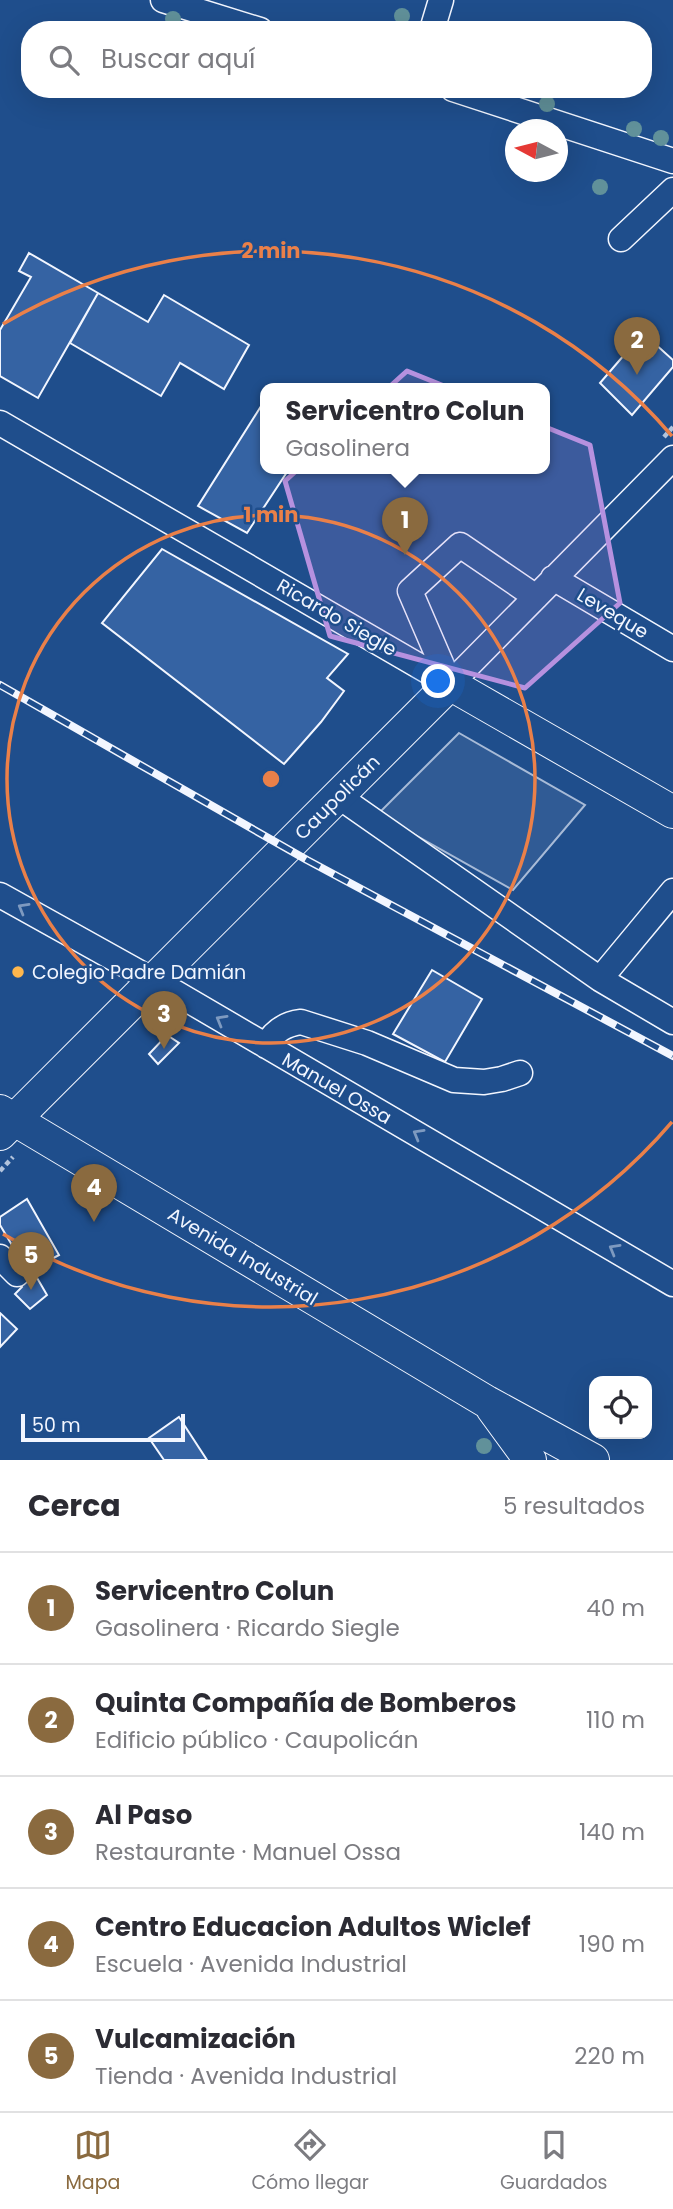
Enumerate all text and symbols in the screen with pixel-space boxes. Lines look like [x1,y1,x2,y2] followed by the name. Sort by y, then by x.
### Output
[21,21,652,98] search box
[45,41,83,79] icon: search
[101,41,255,77] text: Buscar aquí
[505,119,568,182] north arrow
[241,236,301,265] text: 2 min
[614,317,660,375] pin: 2
[260,383,550,474] popup
[285,393,525,429] text: Servicentro Colun
[285,432,410,464] text: Gasolinera
[382,497,428,555] pin: 1
[244,500,298,529] text: 1 min
[272,572,402,663] street label: Ricardo Siegle
[572,581,654,645] street label: Leveque
[421,664,455,698] your location
[289,749,386,846] street label: Caupolicán
[259,767,283,791] centre of rings
[18,903,31,916] one-way arrow
[32,959,246,986] place label: Colegio Padre Damián
[10,964,26,980] marker: Colegio Padre Damián
[141,991,187,1049] pin: 3
[216,1015,229,1028] one-way arrow
[277,1046,397,1131] street label: Manuel Ossa
[412,1130,425,1143] one-way arrow
[71,1164,117,1222] pin: 4
[163,1201,323,1312] street label: Avenida Industrial
[8,1232,54,1290] pin: 5
[609,1244,621,1257] one-way arrow
[589,1376,652,1439] map controls
[589,1376,652,1439] button: locate
[21,1411,186,1443] scale bar
[32,1412,81,1439] text: 50 m
[28,1484,121,1527] text: Cerca
[503,1490,645,1522] text: 5 resultados
[95,1573,334,1609] text: Servicentro Colun
[47,1592,55,1624] text: 1
[586,1592,645,1624] text: 40 m
[95,1612,400,1644] text: Gasolinera · Ricardo Siegle
[95,1685,516,1721] text: Quinta Compañía de Bomberos
[44,1704,58,1736] text: 2
[586,1704,645,1736] text: 110 m
[95,1724,419,1756] text: Edificio público · Caupolicán
[95,1797,192,1833] text: Al Paso
[44,1816,58,1848] text: 3
[579,1816,645,1848] text: 140 m
[95,1836,401,1868] text: Restaurante · Manuel Ossa
[95,1909,531,1945] text: Centro Educacion Adultos Wiclef
[43,1928,59,1960] text: 4
[579,1928,645,1960] text: 190 m
[95,1948,407,1980] text: Escuela · Avenida Industrial
[95,2021,296,2057] text: Vulcamización
[44,2040,58,2072] text: 5
[574,2040,645,2072] text: 220 m
[95,2060,397,2092] text: Tienda · Avenida Industrial
[66,2126,120,2197] tab: Mapa
[251,2126,369,2197] tab: Cómo llegar
[500,2126,607,2197] tab: Guardados

